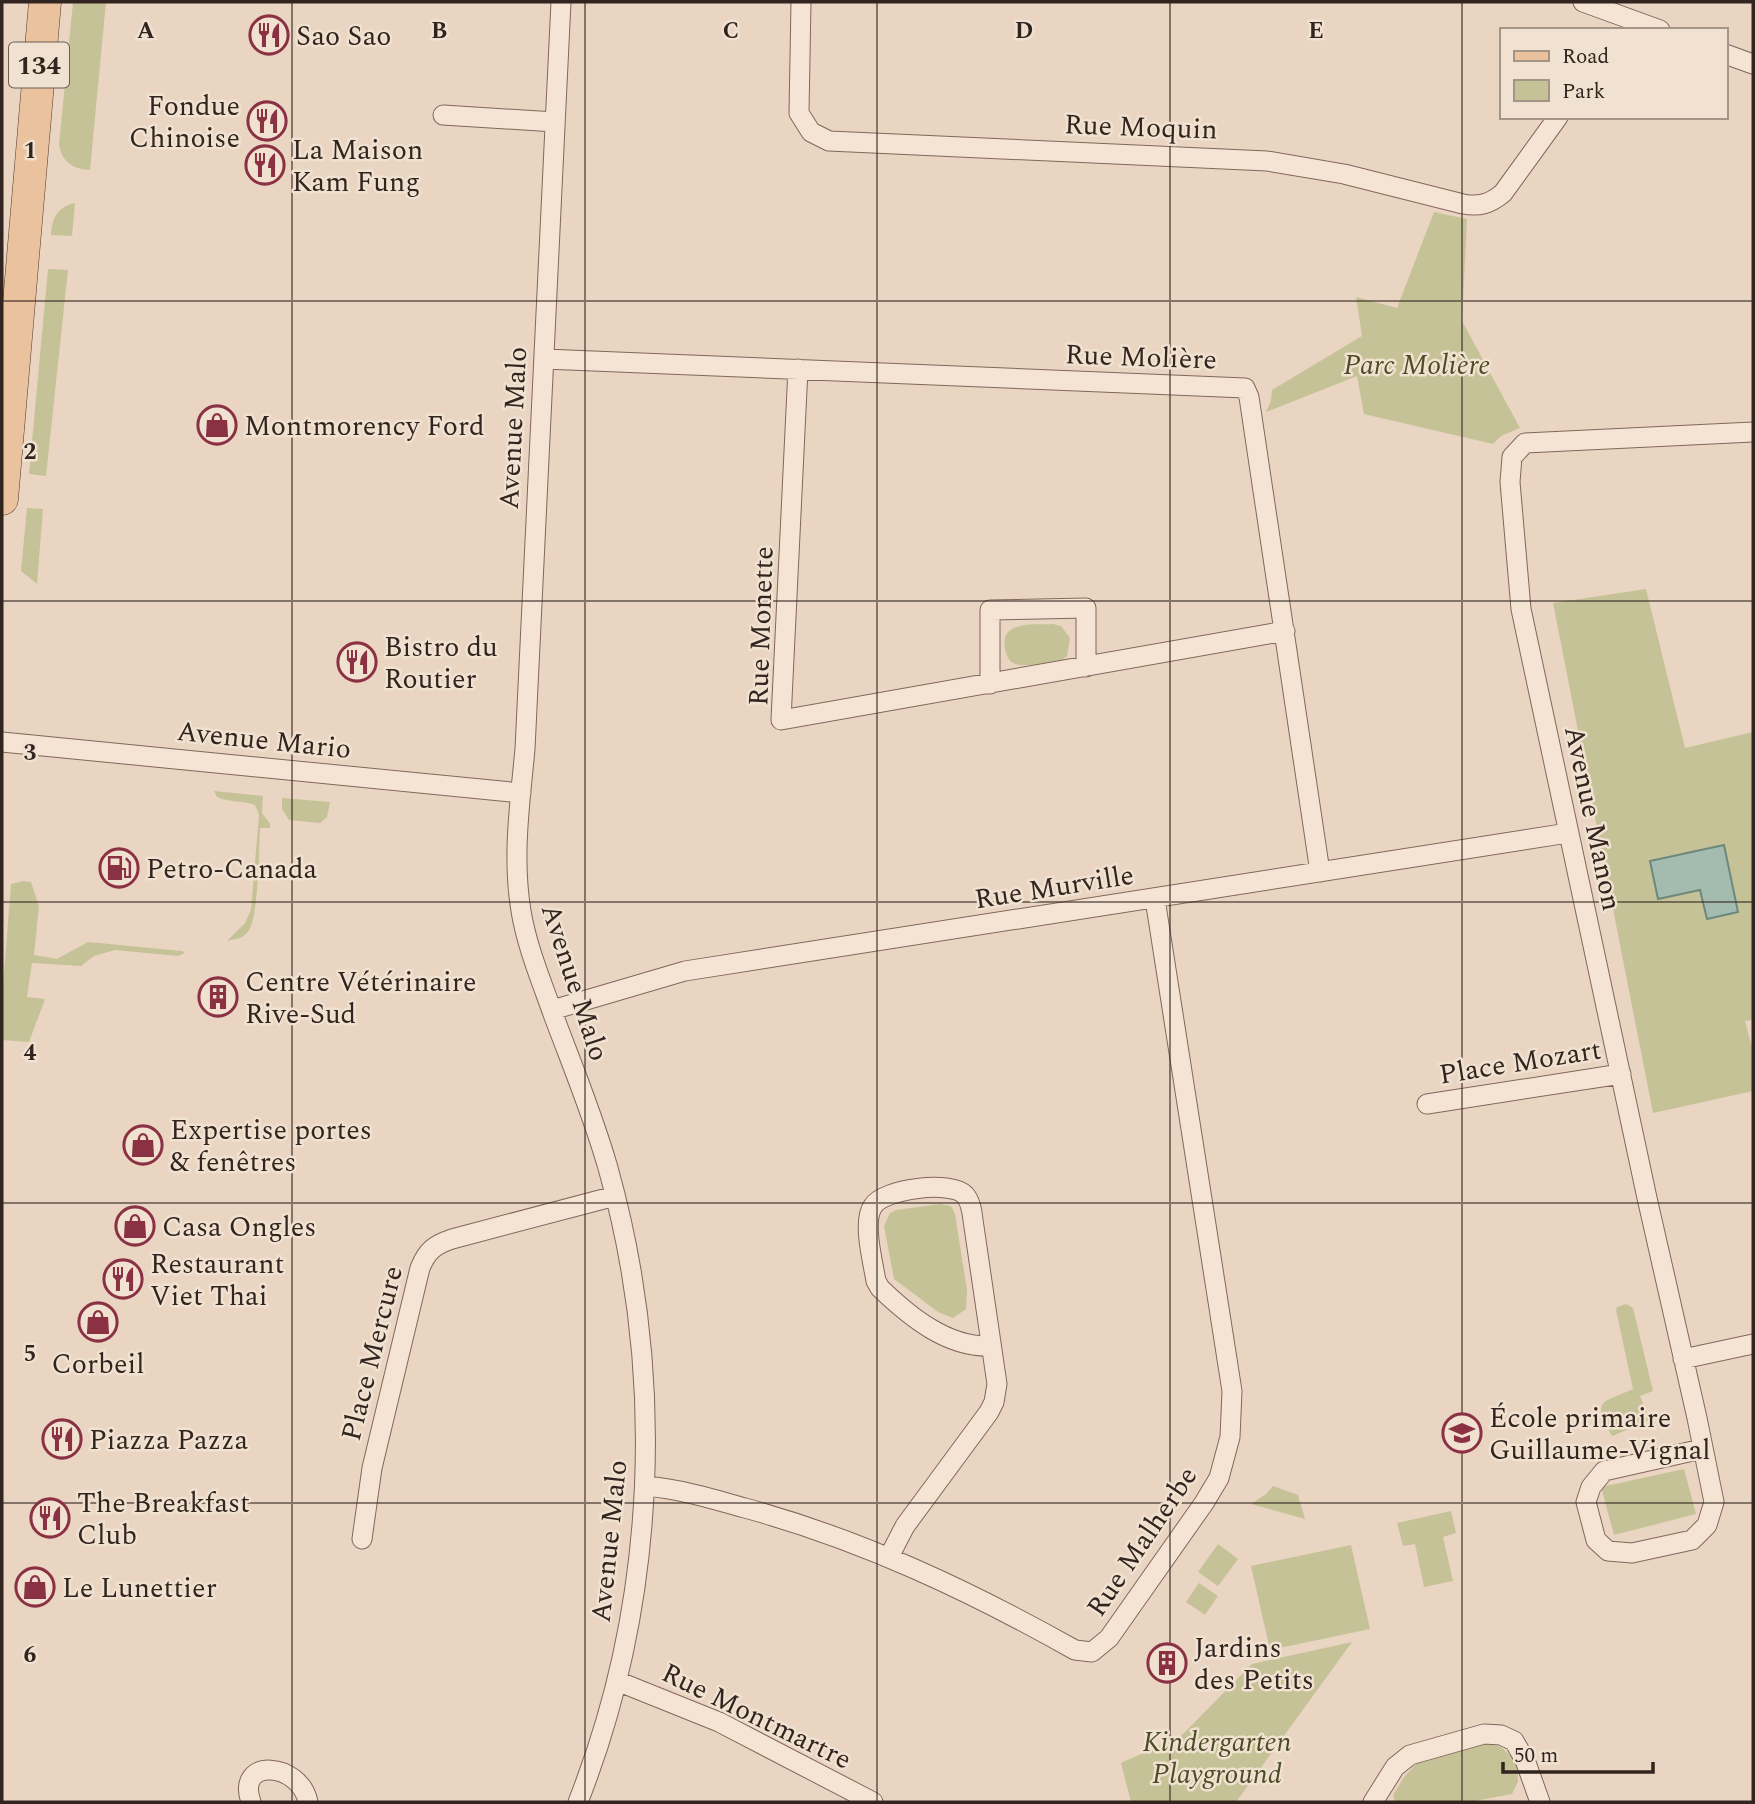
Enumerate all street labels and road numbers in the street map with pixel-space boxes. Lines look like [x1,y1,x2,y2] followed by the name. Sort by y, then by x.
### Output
[9,43,69,88] road number: 134
[1064,103,1218,152] street label: Rue Moquin
[1064,333,1218,382] street label: Rue Molière
[488,345,539,511] street label: Avenue Malo
[737,545,786,707] street label: Rue Monette
[175,710,353,771] street label: Avenue Mario
[1552,722,1633,915] street label: Avenue Manon
[972,854,1137,921] street label: Rue Murville
[529,898,620,1067] street label: Avenue Malo
[1436,1028,1605,1097] street label: Place Mozart
[330,1261,415,1445] street label: Place Mercure
[580,1458,639,1625] street label: Avenue Malo
[1076,1458,1209,1626] street label: Rue Malherbe
[654,1652,859,1781] street label: Rue Montmartre

